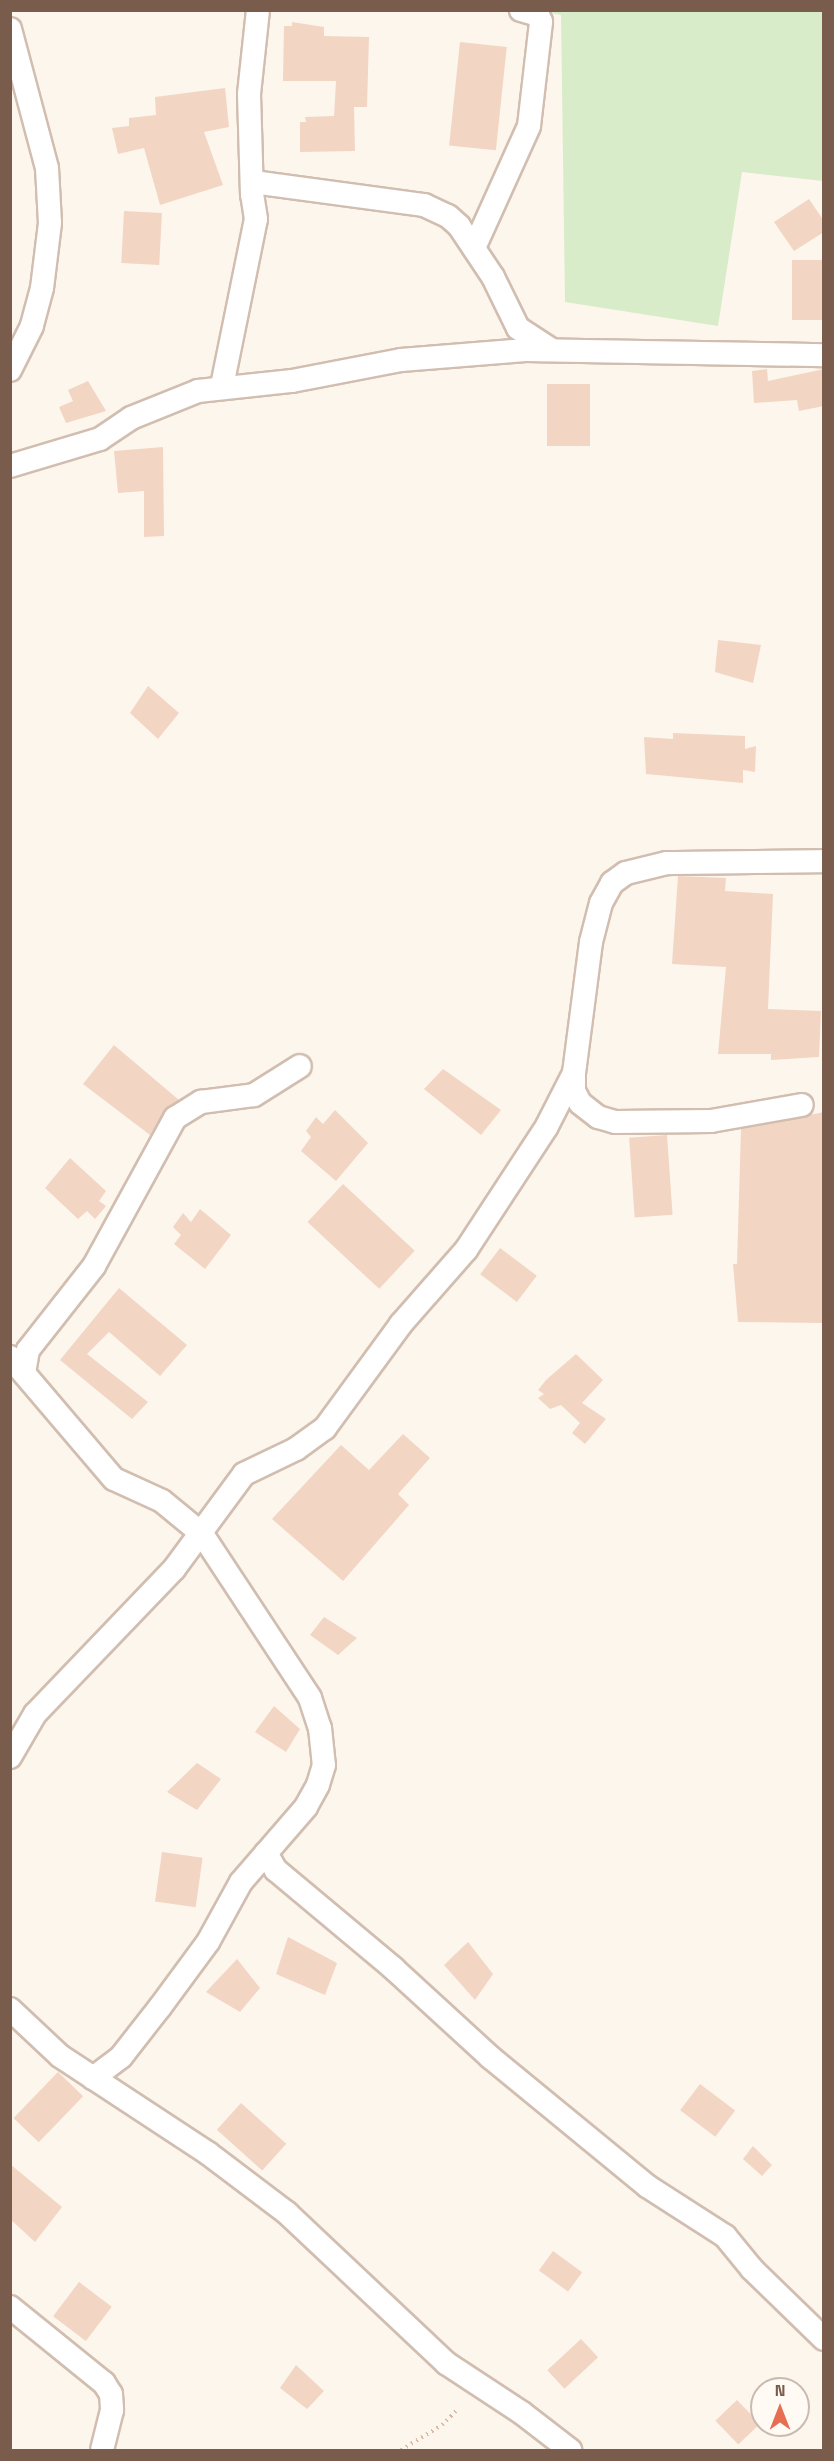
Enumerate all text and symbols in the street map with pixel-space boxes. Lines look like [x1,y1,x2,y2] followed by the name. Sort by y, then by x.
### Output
[750,2377,810,2437] north arrow
[775,2380,785,2401] text: N

